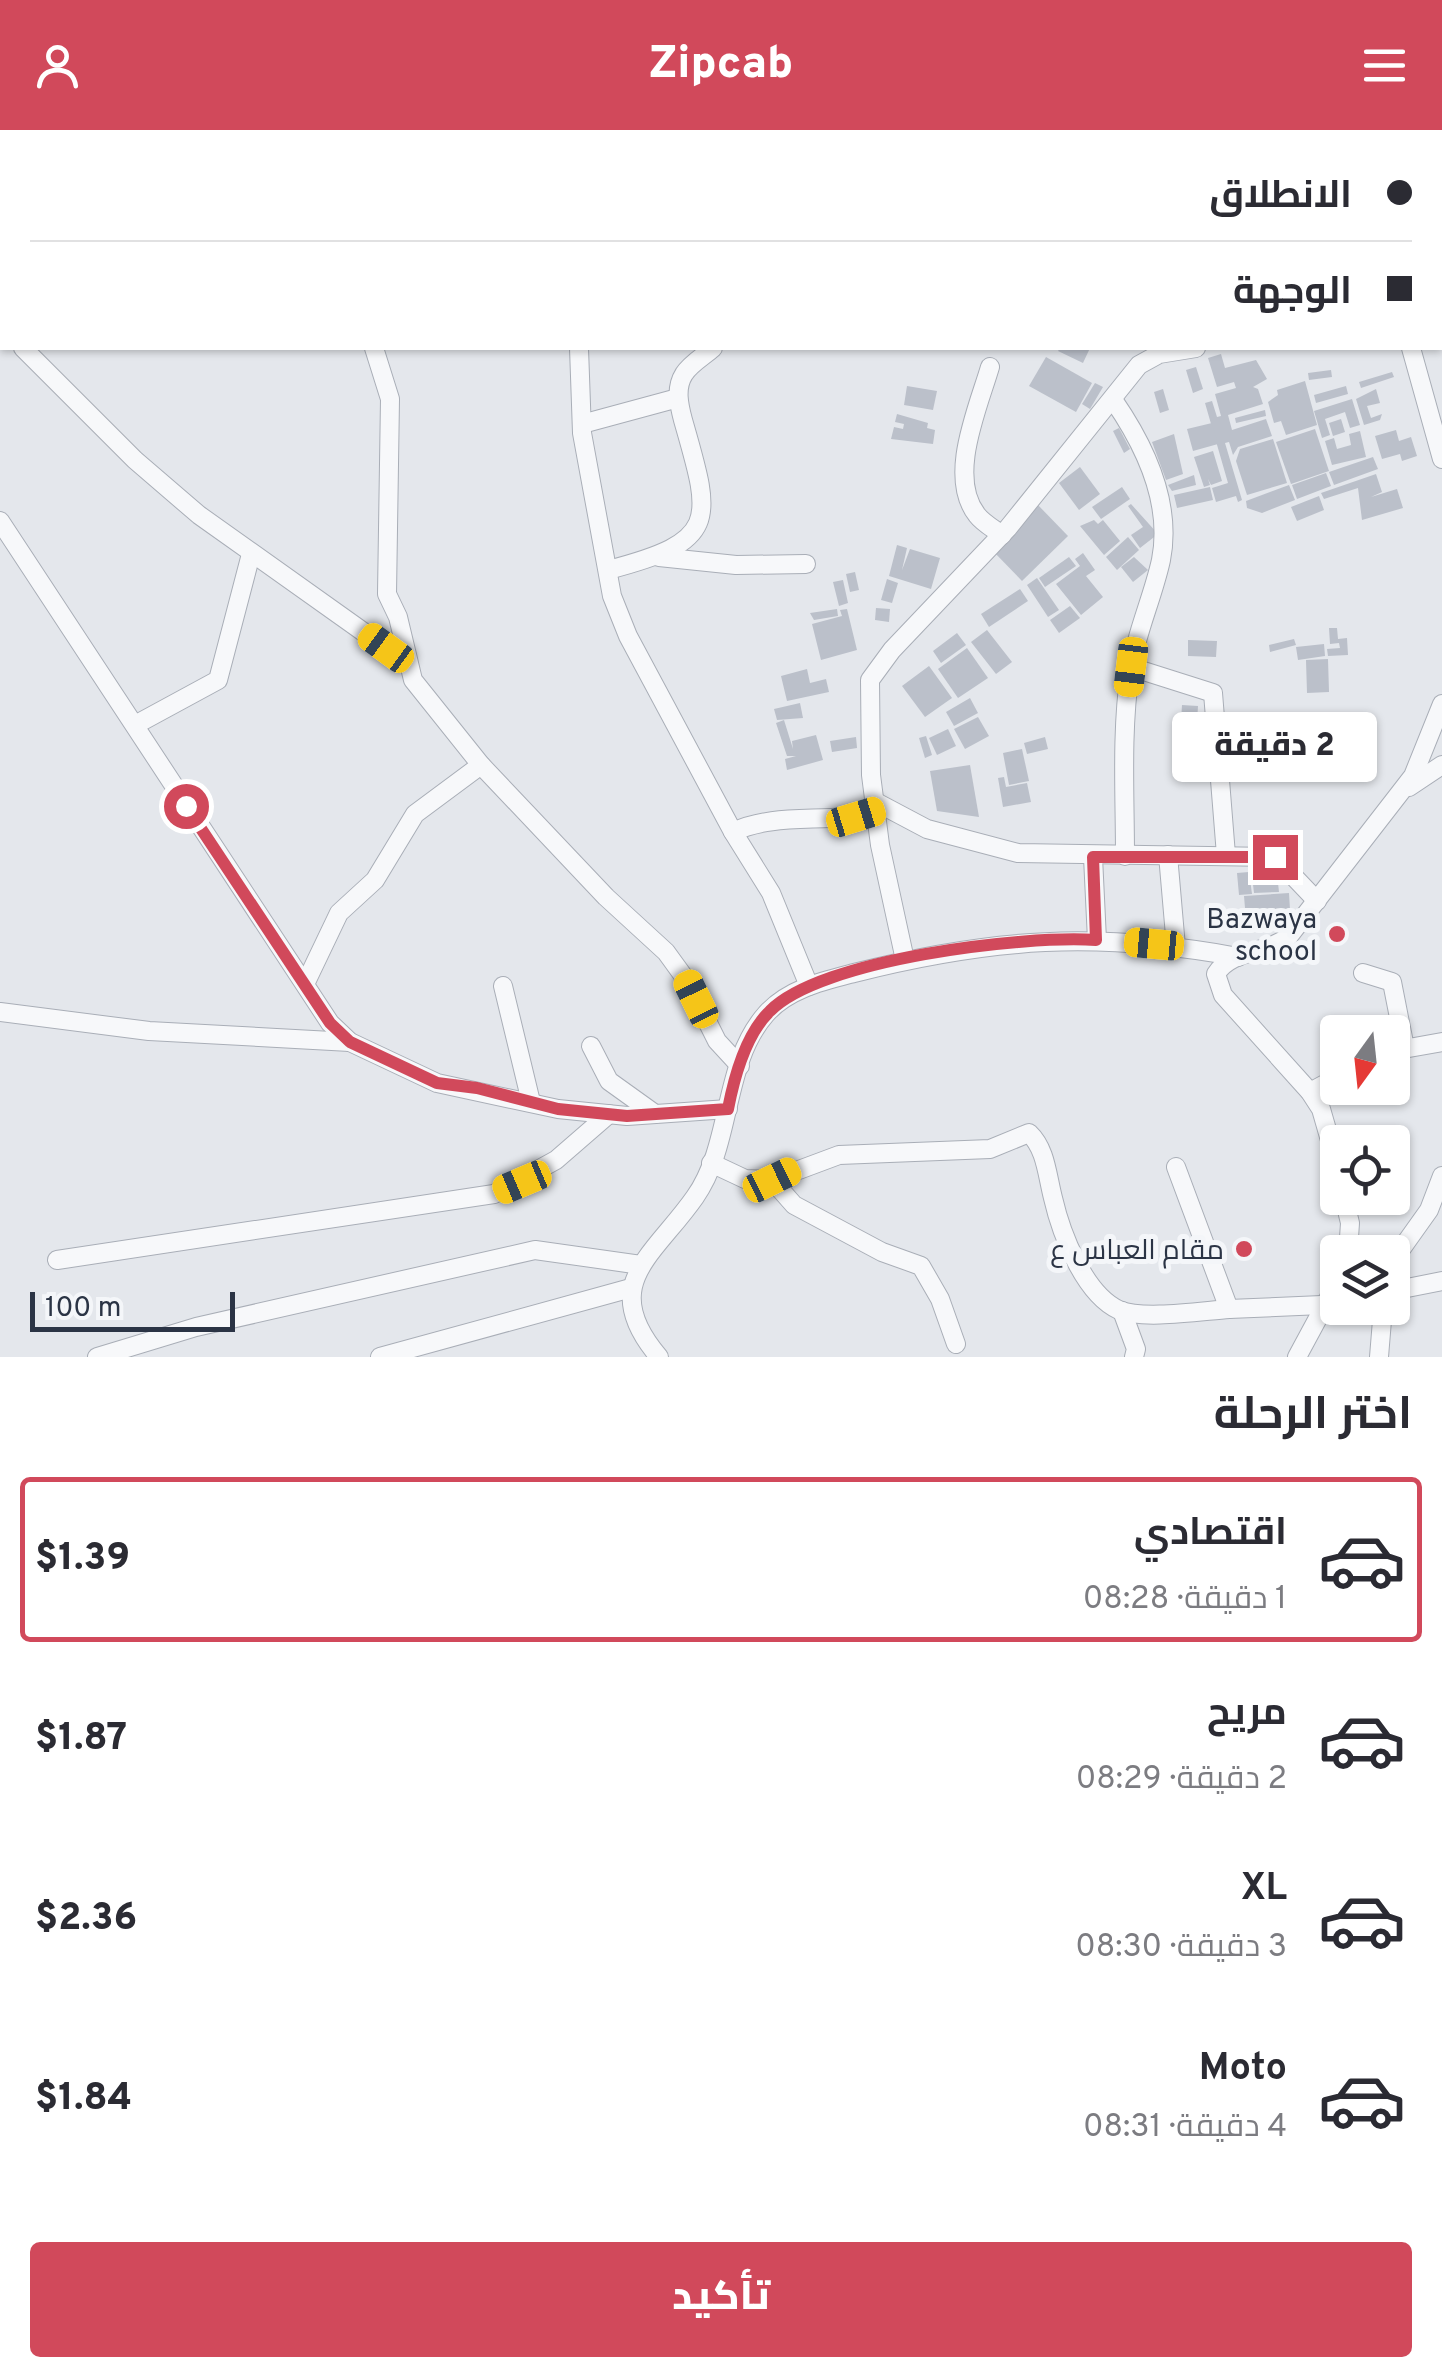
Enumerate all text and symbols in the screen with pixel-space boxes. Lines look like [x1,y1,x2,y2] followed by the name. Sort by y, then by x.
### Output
[649,37,793,94] text: Zipcab
[30,38,85,93] icon: person
[1357,38,1412,93] icon: menu
[1209,173,1352,222] text: الانطلاق
[1233,269,1352,318] text: الوجهة
[353,618,419,678] car
[1112,635,1150,699] car
[1172,712,1378,782] callout: 2 دقيقة
[1214,727,1335,767] text: 2 دقيقة
[164,784,209,829] route start
[823,794,889,840] car
[1253,835,1298,880] route end
[1206,903,1317,971] place label: Bazwaya school
[1326,923,1348,945] marker: Bazwaya school
[1123,926,1185,962] car
[669,965,723,1033] car
[1320,1015,1410,1105] north arrow
[1320,1015,1410,1325] map controls
[1320,1125,1410,1215] button: locate
[738,1153,806,1207] car
[489,1156,555,1208] car
[1050,1234,1224,1270] place label: مقام العباس ع
[1320,1235,1410,1325] button: layers
[1233,1238,1255,1260] marker: مقام العباس ع
[30,1287,235,1332] scale bar
[45,1291,121,1327] text: 100 m
[1214,1388,1412,1445] text: اختر الرحلة
[1134,1510,1287,1559] text: اقتصادي
[1317,1515,1407,1605] icon: car
[35,1535,130,1584] text: $1.39
[1083,1580,1287,1620] text: 1 دقيقة · 08:28
[1207,1690,1287,1739] text: مريح
[1317,1695,1407,1785] icon: car
[35,1715,127,1764] text: $1.87
[1076,1760,1287,1800] text: 2 دقيقة · 08:29
[1240,1865,1287,1914] text: XL
[1317,1875,1407,1965] icon: car
[35,1895,137,1944] text: $2.36
[1075,1928,1287,1968] text: 3 دقيقة · 08:30
[1199,2045,1287,2094] text: Moto
[1317,2055,1407,2145] icon: car
[35,2075,132,2124] text: $1.84
[1083,2108,1287,2148] text: 4 دقيقة · 08:31
[30,2242,1412,2357] button: تأكيد

